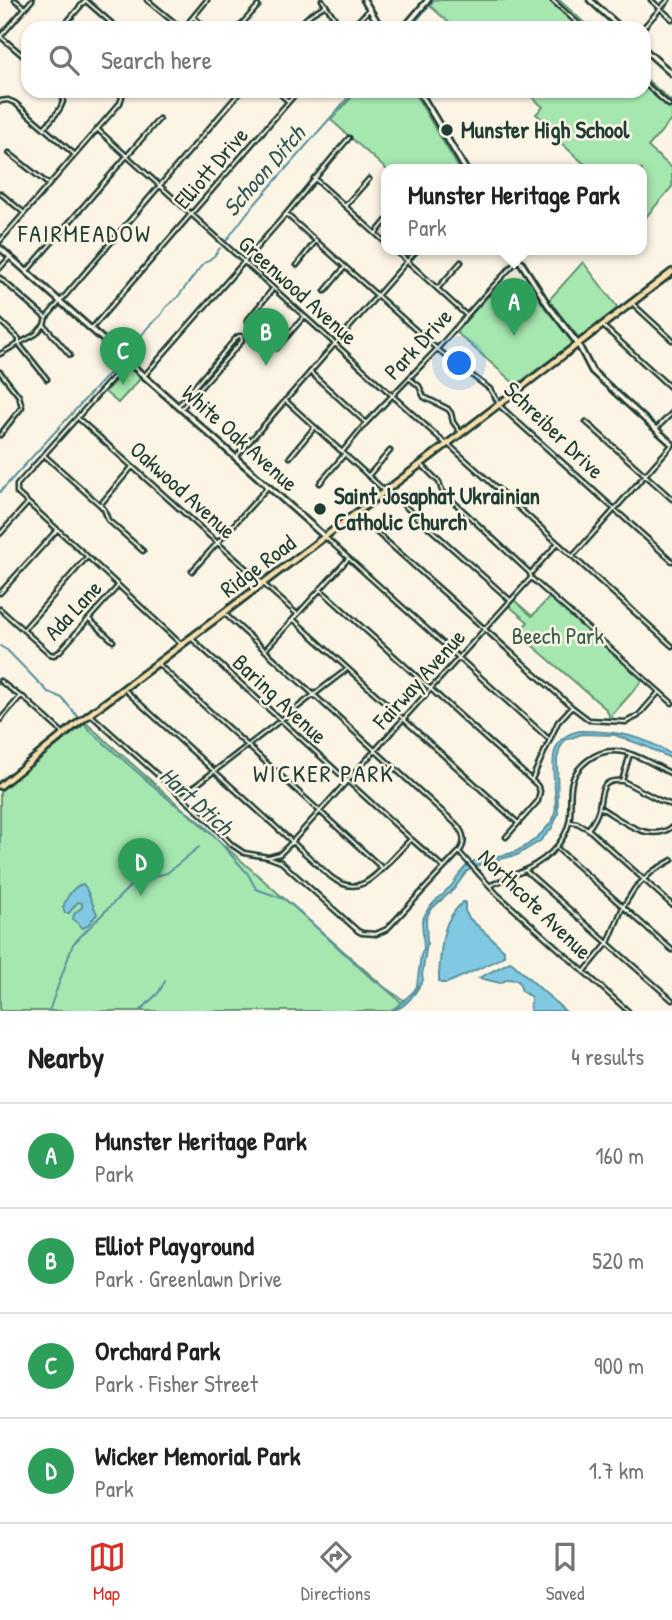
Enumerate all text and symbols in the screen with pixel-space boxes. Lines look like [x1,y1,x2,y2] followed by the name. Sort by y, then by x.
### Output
[21,21,651,98] search box
[45,41,83,79] icon: search
[101,42,212,77] text: Search here
[461,114,630,146] place label: Munster High School
[215,117,313,223] water label: Schoon Ditch
[166,120,255,215] street label: Elliott Drive
[439,122,455,138] marker: Munster High School
[381,164,647,255] popup
[408,177,620,212] text: Munster Heritage Park
[408,212,447,243] text: Park
[17,217,152,249] district label: FAIRMEADOW
[232,228,365,351] street label: Greenwood Avenue
[491,278,537,336] pin: A
[377,301,459,386] street label: Park Drive
[243,308,289,366] pin: B
[100,327,146,385] pin: C
[442,346,476,380] your location
[497,374,611,485] street label: Schreiber Drive
[176,377,305,498] street label: White Oak Avenue
[123,434,243,546] street label: Oakwood Avenue
[334,480,540,537] place label: Saint Josaphat Ukrainian Catholic Church
[312,501,328,517] marker: Saint Josaphat Ukrainian Catholic Church
[214,527,302,604] street label: Ridge Road
[37,573,108,646] street label: Ada Lane
[512,620,605,651] park label: Beech Park
[365,622,472,736] street label: Fairway Avenue
[226,647,334,751] street label: Baring Avenue
[253,757,395,789] district label: WICKER PARK
[153,759,242,843] water label: Hart Dtich
[118,838,164,896] pin: D
[472,841,599,966] street label: Northcote Avenue
[28,1037,104,1077] text: Nearby
[571,1041,644,1072] text: 4 results
[95,1123,307,1158] text: Munster Heritage Park
[45,1140,57,1171] text: A
[595,1140,644,1171] text: 160 m
[95,1158,133,1189] text: Park
[95,1228,254,1263] text: Elliot Playground
[45,1245,57,1276] text: B
[592,1245,644,1276] text: 520 m
[95,1263,282,1294] text: Park · Greenlawn Drive
[95,1333,220,1368] text: Orchard Park
[45,1350,57,1381] text: C
[594,1350,644,1381] text: 900 m
[95,1368,258,1399] text: Park · Fisher Street
[95,1438,300,1473] text: Wicker Memorial Park
[46,1455,56,1486] text: D
[589,1455,644,1486] text: 1.7 km
[95,1473,133,1504] text: Park
[88,1538,126,1606] tab: Map
[301,1538,371,1606] tab: Directions
[546,1538,584,1606] tab: Saved

